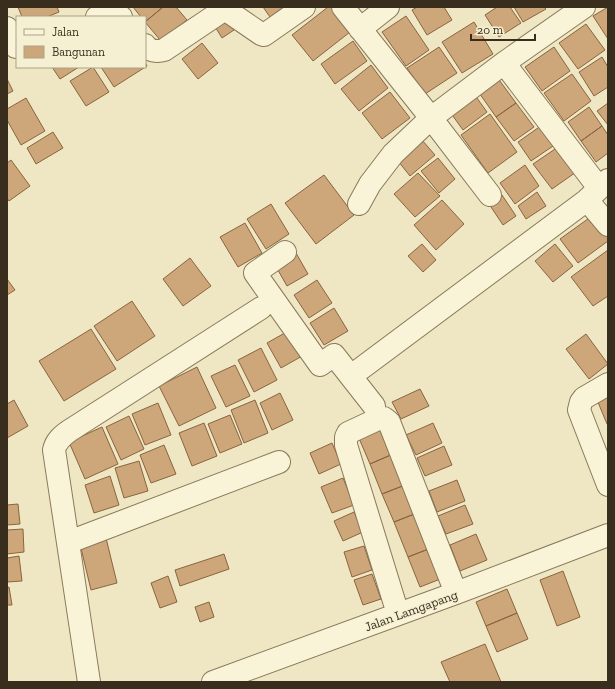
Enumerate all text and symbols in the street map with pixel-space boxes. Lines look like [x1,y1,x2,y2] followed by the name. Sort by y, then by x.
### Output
[16,16,146,68] legend
[471,16,535,42] scale bar
[477,23,504,37] text: 20 m
[52,25,79,39] text: Jalan
[52,45,105,59] text: Bangunan
[363,587,460,634] street label: Jalan Lamgapang

